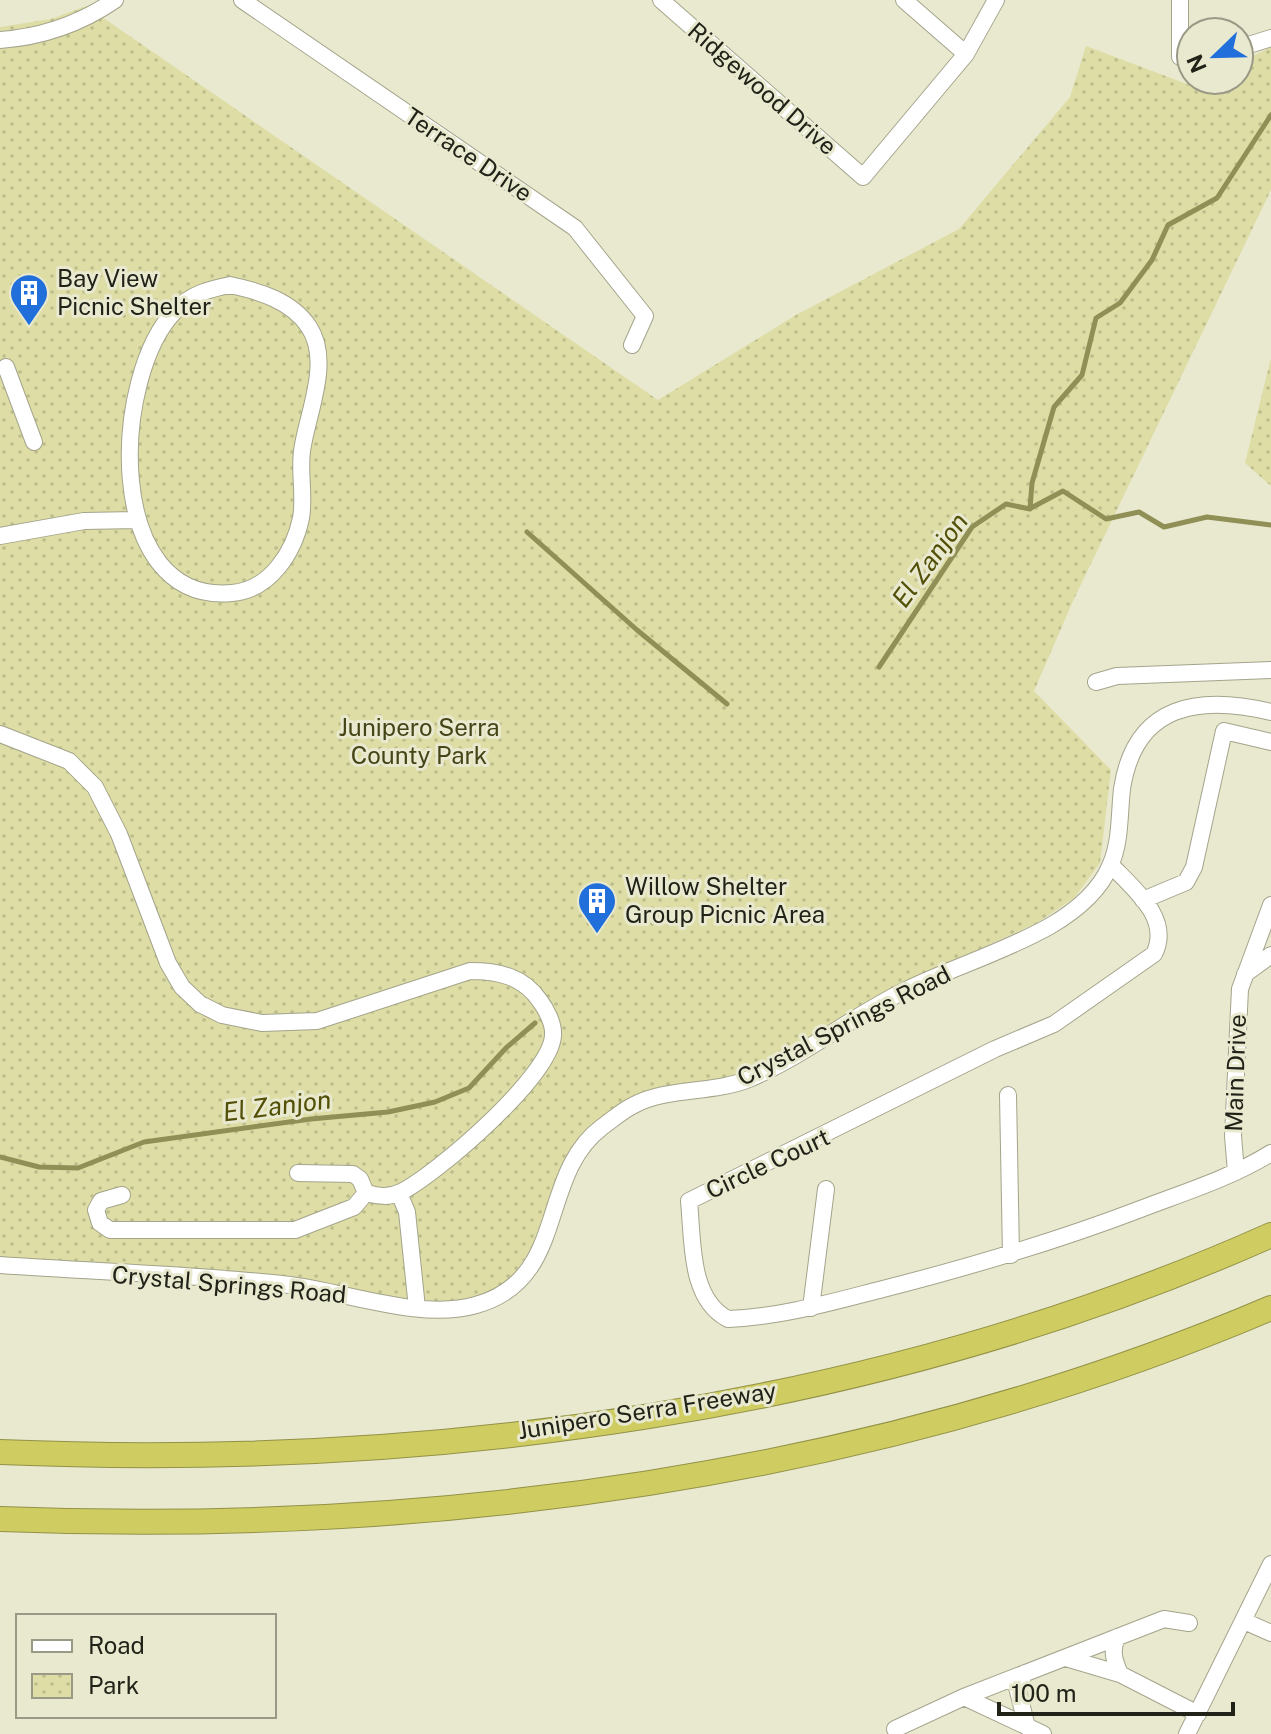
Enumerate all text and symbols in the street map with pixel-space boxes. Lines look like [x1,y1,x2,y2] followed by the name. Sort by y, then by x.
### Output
[683,16,843,160] street label: Ridgewood Drive
[1175,16,1255,96] north arrow
[1181,51,1212,77] text: N
[400,101,538,207] street label: Terrace Drive
[57,264,211,320] place label: Bay View Picnic Shelter
[8,272,50,327] building icon: Bay View Picnic Shelter
[885,506,974,613] water label: El Zanjon
[339,713,499,769] park label: Junipero Serra County Park
[625,872,825,928] place label: Willow Shelter Group Picnic Area
[576,880,618,935] building icon: Willow Shelter Group Picnic Area
[732,959,955,1091] street label: Crystal Springs Road
[1219,1014,1251,1132] street label: Main Drive
[221,1083,333,1128] water label: El Zanjon
[701,1122,834,1204] street label: Circle Court
[111,1260,347,1308] street label: Crystal Springs Road
[516,1376,778,1444] street label: Junipero Serra Freeway
[16,1614,276,1718] legend
[88,1631,145,1659] text: Road
[999,1666,1233,1716] scale bar
[88,1671,139,1699] text: Park
[1011,1679,1077,1707] text: 100 m

